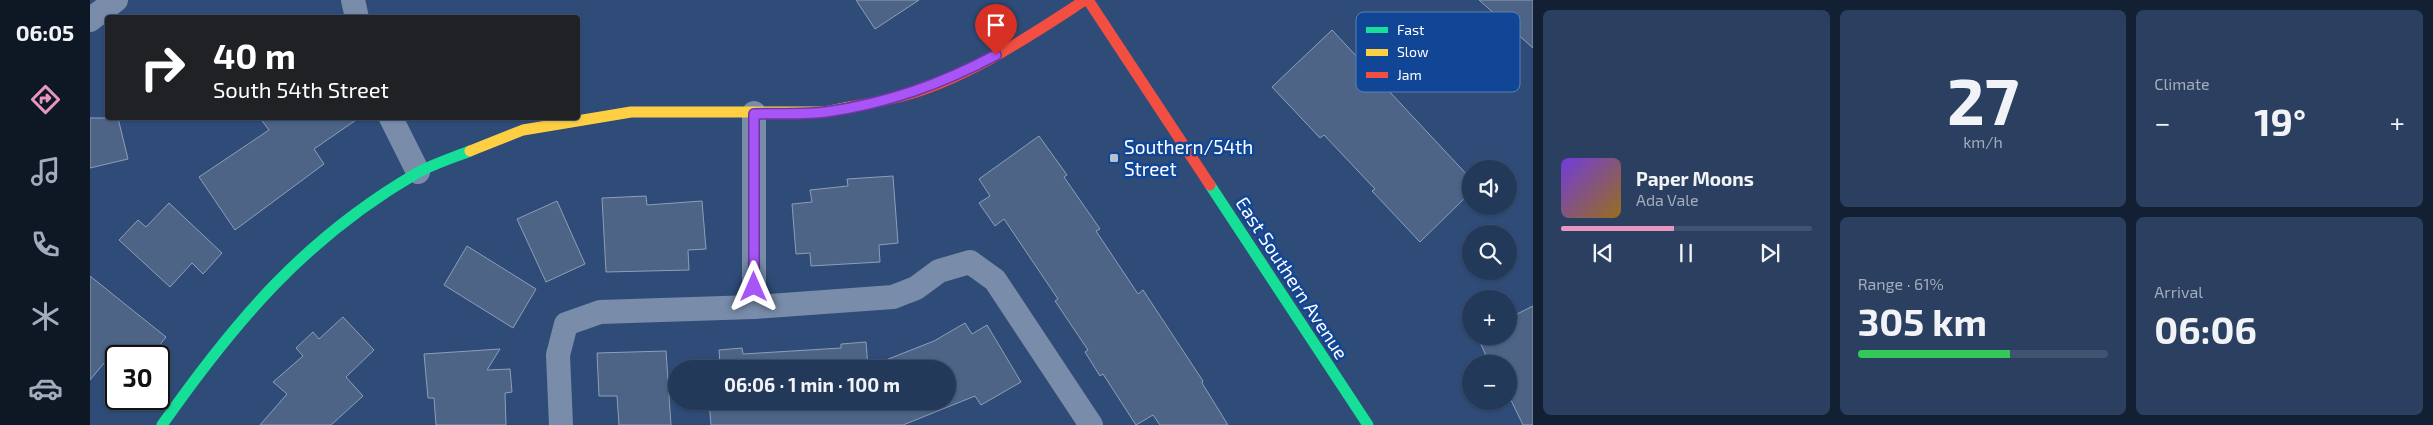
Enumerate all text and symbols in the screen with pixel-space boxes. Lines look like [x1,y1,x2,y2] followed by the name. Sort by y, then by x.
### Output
[975,4,1017,55] pin
[982,11,1010,39] icon: arrive
[1356,12,1520,92] legend
[16,19,74,45] text: 06:05
[1397,21,1424,38] text: Fast
[213,34,296,76] text: 40 m
[130,35,195,100] icon: right
[1397,43,1429,60] text: Slow
[1947,60,2019,138] text: 27
[1397,66,1422,83] text: Jam
[2154,74,2210,93] text: Climate
[213,76,389,102] text: South 54th Street
[28,82,63,117] icon: directions
[2254,98,2306,144] text: 19°
[2154,105,2171,139] text: −
[2390,105,2405,139] text: +
[1963,132,2003,151] text: km/h
[1124,135,1253,180] place label: Southern/54th Street
[1108,152,1120,164] marker: Southern/54th Street
[28,154,63,189] icon: music
[1462,160,1517,410] map controls
[1462,160,1517,215] button: sound
[1636,167,1754,190] text: Paper Moons
[1636,190,1699,209] text: Ada Vale
[1231,192,1354,363] street label: East Southern Avenue
[1462,225,1517,280] button: search
[28,227,63,262] icon: phone
[1589,239,1617,267] icon: previous
[1672,239,1700,267] icon: pause
[1756,239,1784,267] icon: next
[727,260,779,312] position arrow
[1858,274,1944,293] text: Range · 61%
[2154,282,2203,301] text: Arrival
[1462,290,1517,345] button: +
[1858,298,1987,344] text: 305 km
[28,299,63,334] icon: climate
[2154,306,2257,352] text: 06:06
[105,345,170,410] speed limit sign: 30
[1462,355,1517,410] button: −
[28,371,63,406] icon: car
[724,373,900,396] text: 06:06 · 1 min · 100 m

